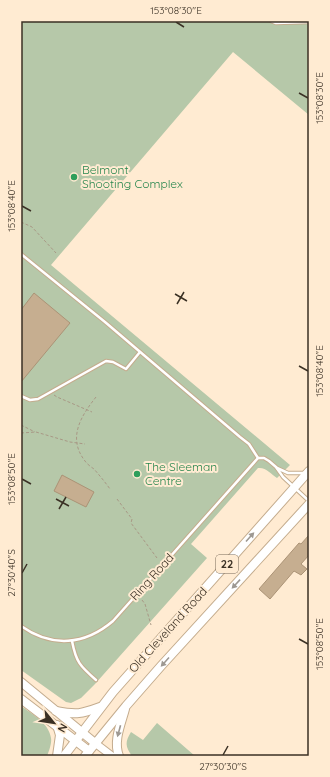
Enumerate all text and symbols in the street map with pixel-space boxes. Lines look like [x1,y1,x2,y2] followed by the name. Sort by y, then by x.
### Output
[150,4,202,17] text: 153°08'30"E
[313,72,326,124] text: 153°08'30"E
[82,162,183,191] place label: Belmont Shooting Complex
[69,172,79,182] marker: Belmont Shooting Complex
[5,180,18,232] text: 153°08'40"E
[313,345,326,397] text: 153°08'40"E
[5,453,18,505] text: 153°08'50"E
[145,459,217,488] place label: The Sleeman Centre
[132,469,142,479] marker: The Sleeman Centre
[246,532,255,543] one-way arrow
[5,549,18,597] text: 27°30'40"S
[127,550,177,603] street label: Ring Road
[216,555,238,573] road number: 22
[232,580,241,589] one-way arrow
[125,584,210,676] street label: Old Cleveland Road
[313,618,326,670] text: 153°08'50"E
[160,657,170,667] one-way arrow
[34,703,74,743] north arrow
[55,721,71,735] text: N
[116,725,122,737] one-way arrow
[199,760,247,773] text: 27°30'30"S

